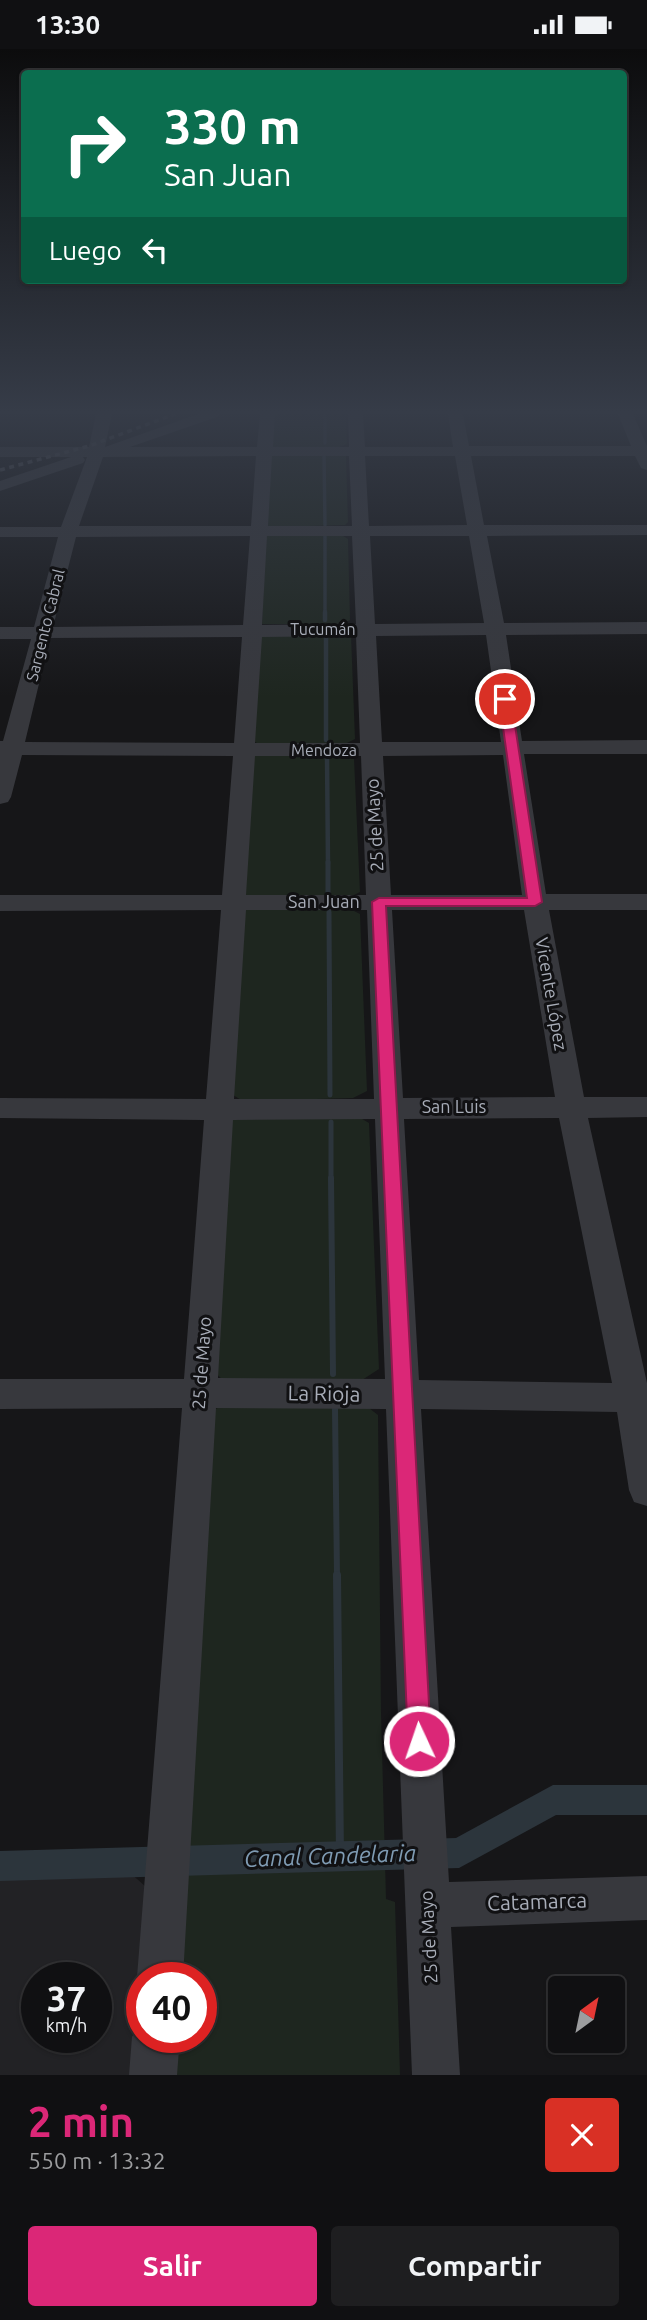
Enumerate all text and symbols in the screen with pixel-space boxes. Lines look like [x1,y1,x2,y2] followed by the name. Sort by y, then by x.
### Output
[35,10,100,39] text: 13:30
[49,98,140,189] icon: right
[164,98,301,153] text: 330 m
[164,156,292,192] text: San Juan
[136,231,174,269] icon: left
[49,236,122,265] text: Luego
[22,567,68,683] street label: Sargento Cabral
[290,620,356,638] street label: Tucumán
[475,669,535,729] pin
[486,680,524,718] icon: arrive
[291,741,357,759] street label: Mendoza
[362,778,386,872] street label: 25 de Mayo
[288,891,360,911] street label: San Juan
[532,936,572,1052] street label: Vicente López
[422,1096,487,1116] street label: San Luis
[188,1316,214,1410] street label: 25 de Mayo
[287,1380,361,1406] street label: La Rioja
[382,1704,456,1778] position arrow
[243,1840,416,1871] water label: Canal Candelaria
[487,1887,587,1915] street label: Catamarca
[416,1890,440,1984] street label: 25 de Mayo
[126,1962,217,2053] speed limit sign: 40
[548,1976,625,2053] north arrow
[548,1976,625,2053] map controls
[47,1978,86,2018] text: 37
[46,2015,87,2035] text: km/h
[28,2098,134,2145] text: 2 min
[545,2098,619,2172] button: close
[28,2148,166,2173] text: 550 m · 13:32
[28,2226,317,2306] button: Salir
[331,2226,619,2306] button: Compartir

